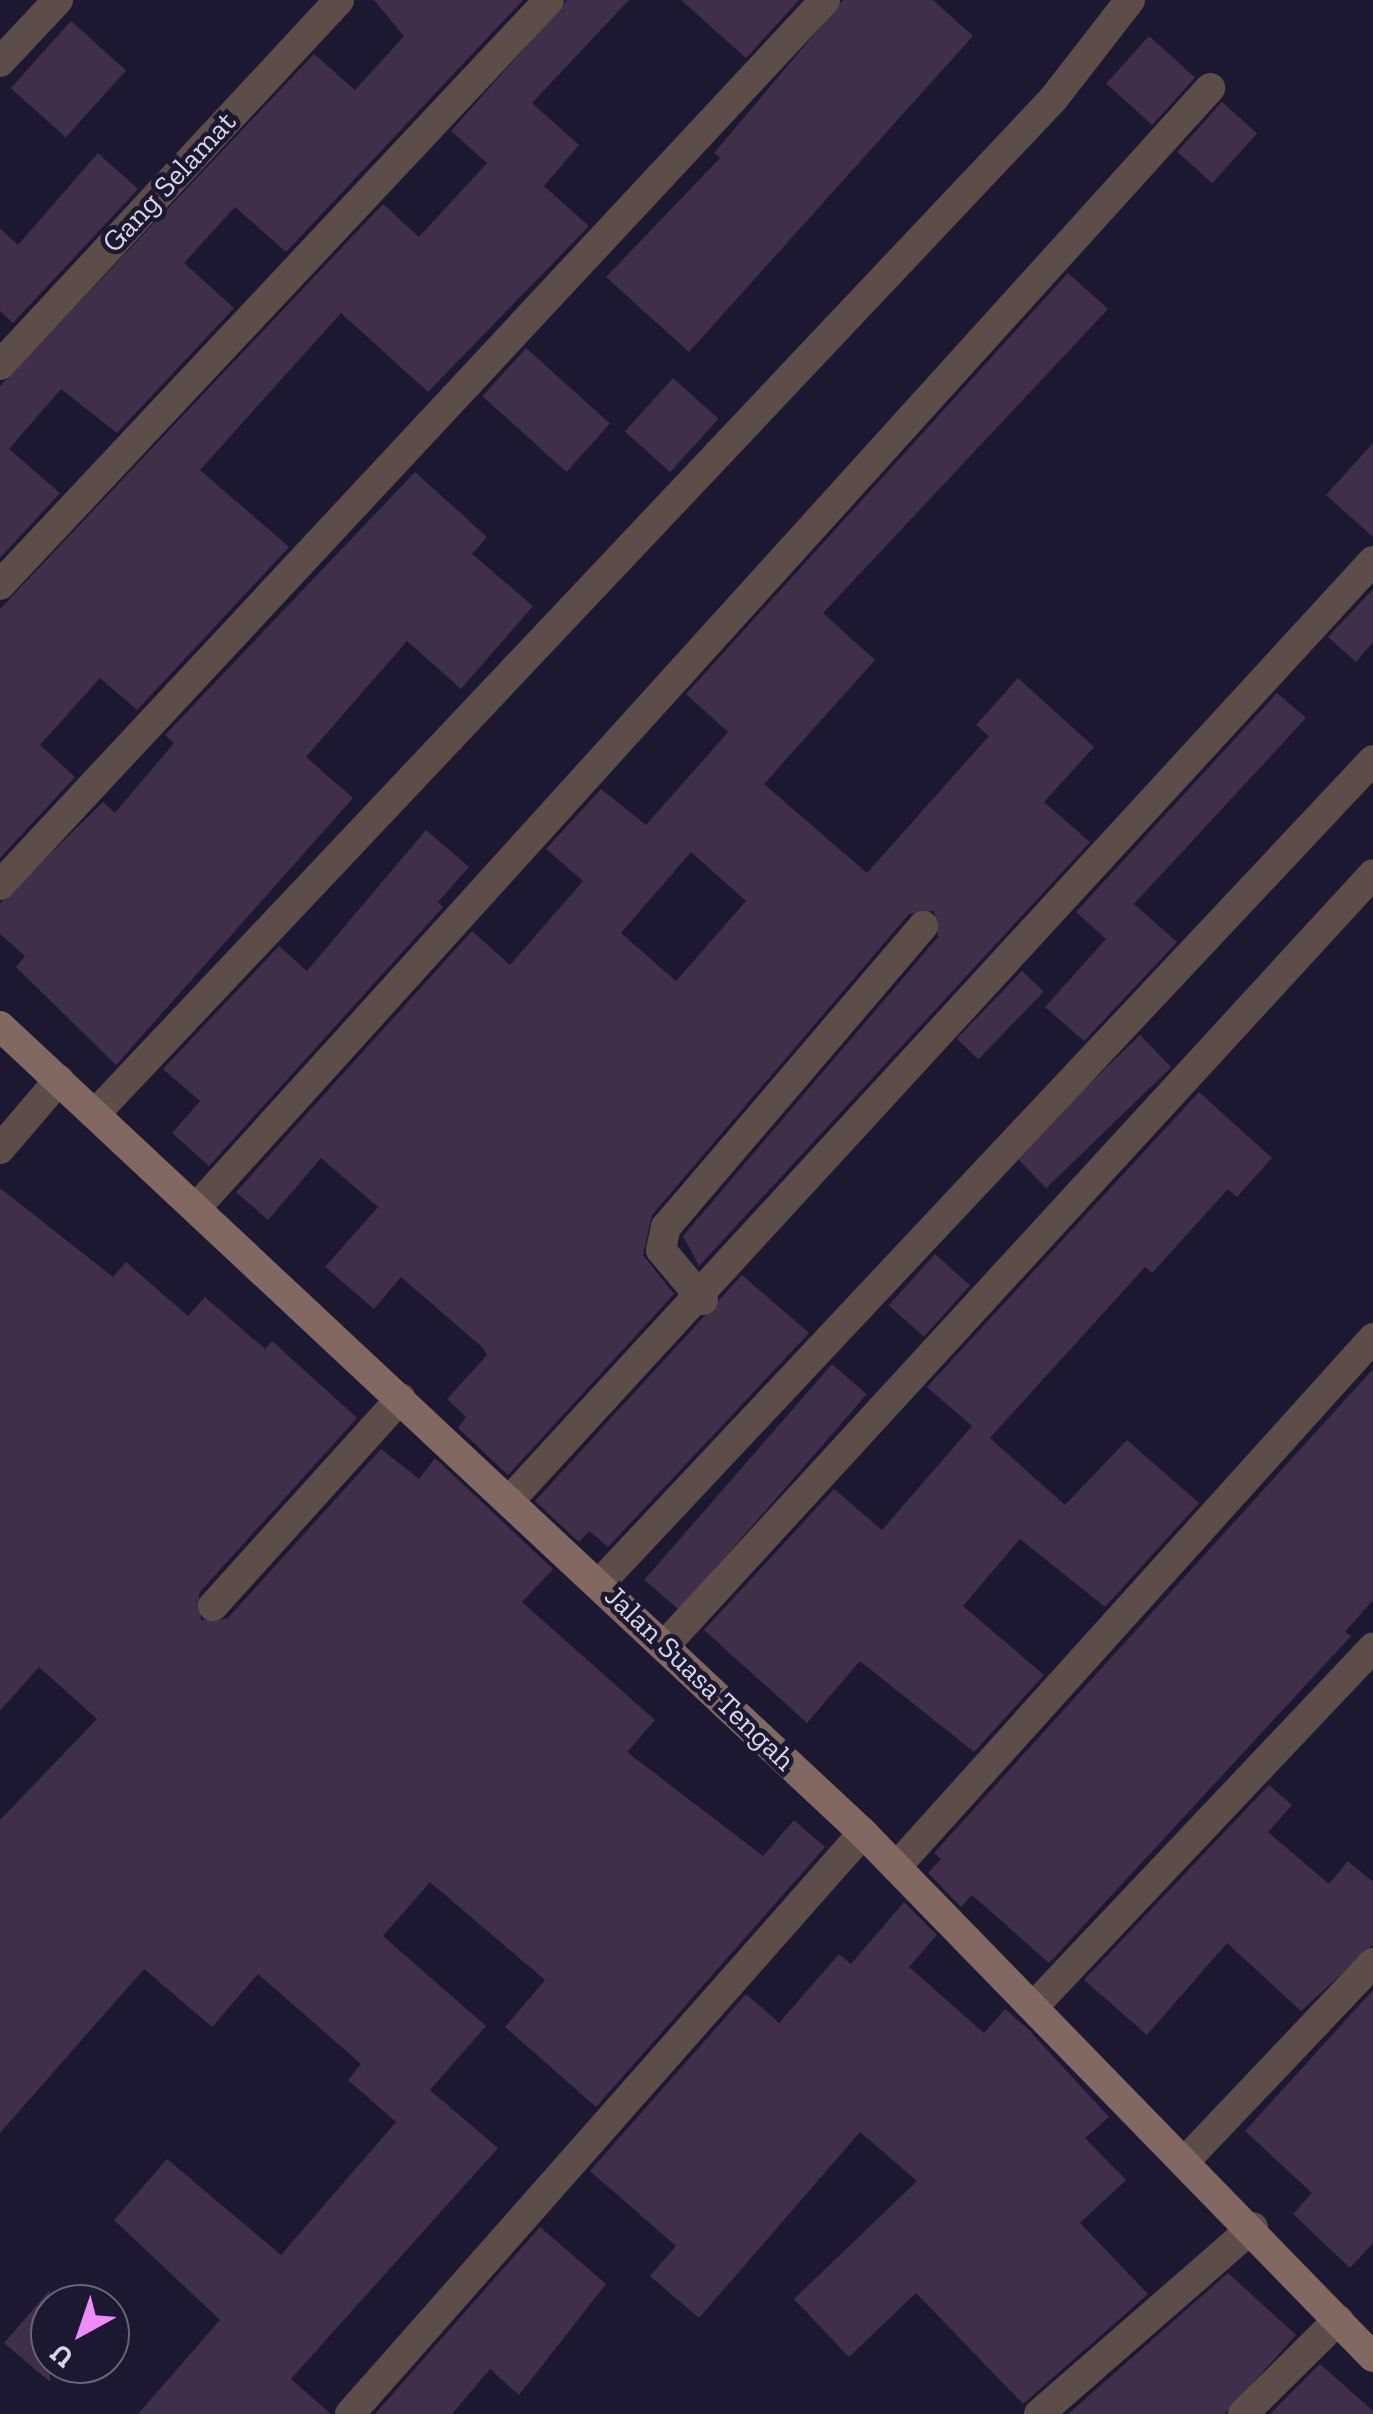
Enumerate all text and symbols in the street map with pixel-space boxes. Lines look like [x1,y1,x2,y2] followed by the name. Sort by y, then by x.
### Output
[95,104,243,260] street label: Gang Selamat
[597,1578,803,1778] street label: Jalan Suasa Tengah
[30,2284,130,2384] north arrow
[43,2337,80,2375] text: U

